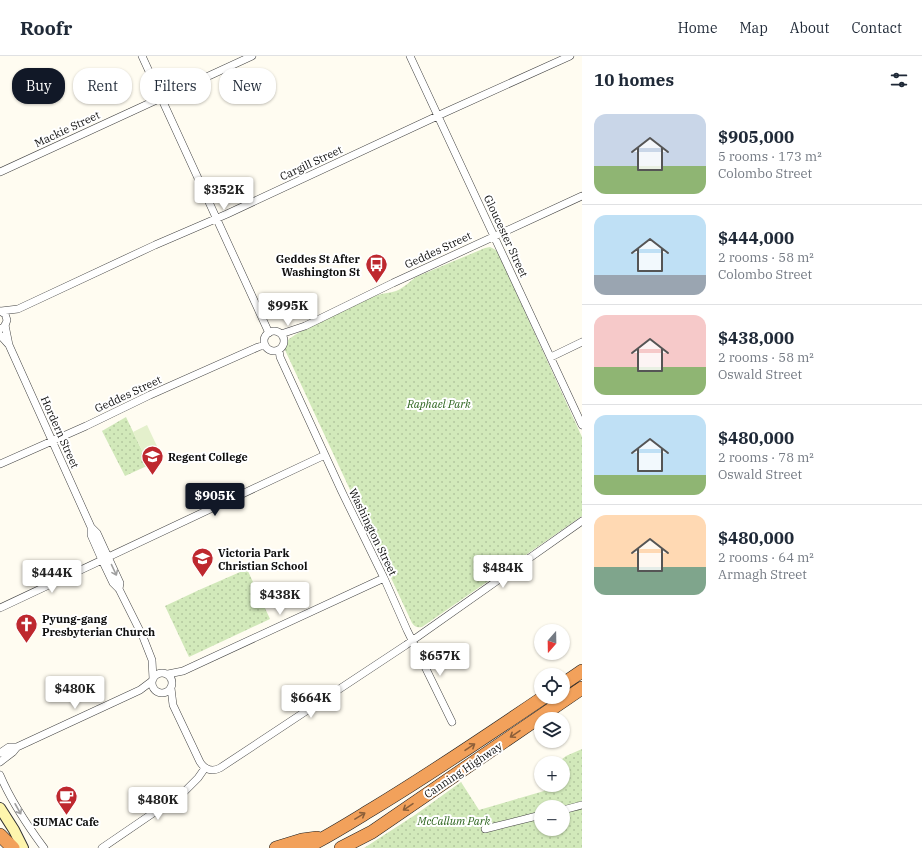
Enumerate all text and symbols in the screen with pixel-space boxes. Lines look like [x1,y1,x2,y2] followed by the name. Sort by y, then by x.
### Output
[20,16,72,40] text: Roofr
[678,19,717,37] text: Home
[739,19,768,37] text: Map
[790,19,829,37] text: About
[851,19,902,37] text: Contact
[12,68,65,104] chip: Buy
[73,68,132,104] chip: Rent
[140,68,211,104] chip: Filters
[219,68,276,104] chip: New
[594,69,674,91] text: 10 homes
[888,69,910,91] icon: filters
[32,108,102,150] street label: Mackie Street
[718,126,794,148] text: $905,000
[626,130,674,178] icon: home
[277,142,345,184] street label: Cargill Street
[718,148,822,165] text: 5 rooms · 173 m²
[718,165,812,182] text: Colombo Street
[196,177,252,211] pin: $352K
[203,181,245,198] text: $352K
[481,193,531,279] street label: Gloucester Street
[718,227,794,249] text: $444,000
[402,228,474,272] street label: Geddes Street
[626,231,674,279] icon: home
[718,249,814,266] text: 2 rooms · 58 m²
[276,252,361,279] place label: Geddes St After Washington St
[363,252,389,285] bus stop icon: Geddes St After Washington St
[718,266,812,283] text: Colombo Street
[260,293,316,327] pin: $995K
[267,297,309,314] text: $995K
[718,327,794,349] text: $438,000
[626,331,674,379] icon: home
[718,349,814,366] text: 2 rooms · 58 m²
[718,366,802,383] text: Oswald Street
[92,372,164,416] street label: Geddes Street
[38,394,82,470] street label: Hordern Street
[406,397,471,411] park label: Raphael Park
[718,427,794,449] text: $480,000
[626,431,674,479] icon: home
[140,444,166,477] school or university icon: Regent College
[718,449,814,466] text: 2 rooms · 78 m²
[168,450,248,464] place label: Regent College
[718,466,802,483] text: Oswald Street
[187,483,243,517] pin: $905K
[346,486,400,578] street label: Washington Street
[194,487,236,504] text: $905K
[718,527,794,549] text: $480,000
[626,531,674,579] icon: home
[189,546,215,579] school or university icon: Victoria Park Christian School
[218,546,308,573] place label: Victoria Park Christian School
[718,549,814,566] text: 2 rooms · 64 m²
[475,555,531,589] pin: $484K
[482,559,524,576] text: $484K
[24,560,80,594] pin: $444K
[111,563,118,575] one-way arrow
[31,564,73,581] text: $444K
[718,566,807,583] text: Armagh Street
[252,582,308,616] pin: $438K
[259,586,301,603] text: $438K
[14,612,40,645] church icon: Pyung-gang Presbyterian Church
[42,612,155,639] place label: Pyung-gang Presbyterian Church
[534,624,570,660] north arrow
[534,624,570,836] map controls
[412,643,468,677] pin: $657K
[419,647,461,664] text: $657K
[534,668,570,704] button: locate
[47,676,103,710] pin: $480K
[54,680,96,697] text: $480K
[283,685,339,719] pin: $664K
[290,689,332,706] text: $664K
[534,712,570,748] button: layers
[510,730,521,738] one-way arrow
[421,739,505,801] street label: Canning Highway
[464,743,475,751] one-way arrow
[534,756,570,792] button: +
[53,783,79,816] cafe icon: SUMAC Cafe
[130,787,186,821] pin: $480K
[137,791,179,808] text: $480K
[534,800,570,836] button: −
[15,803,23,815] one-way arrow
[403,803,414,811] one-way arrow
[354,812,366,820] one-way arrow
[417,814,491,828] park label: McCallum Park
[33,815,99,829] place label: SUMAC Cafe

